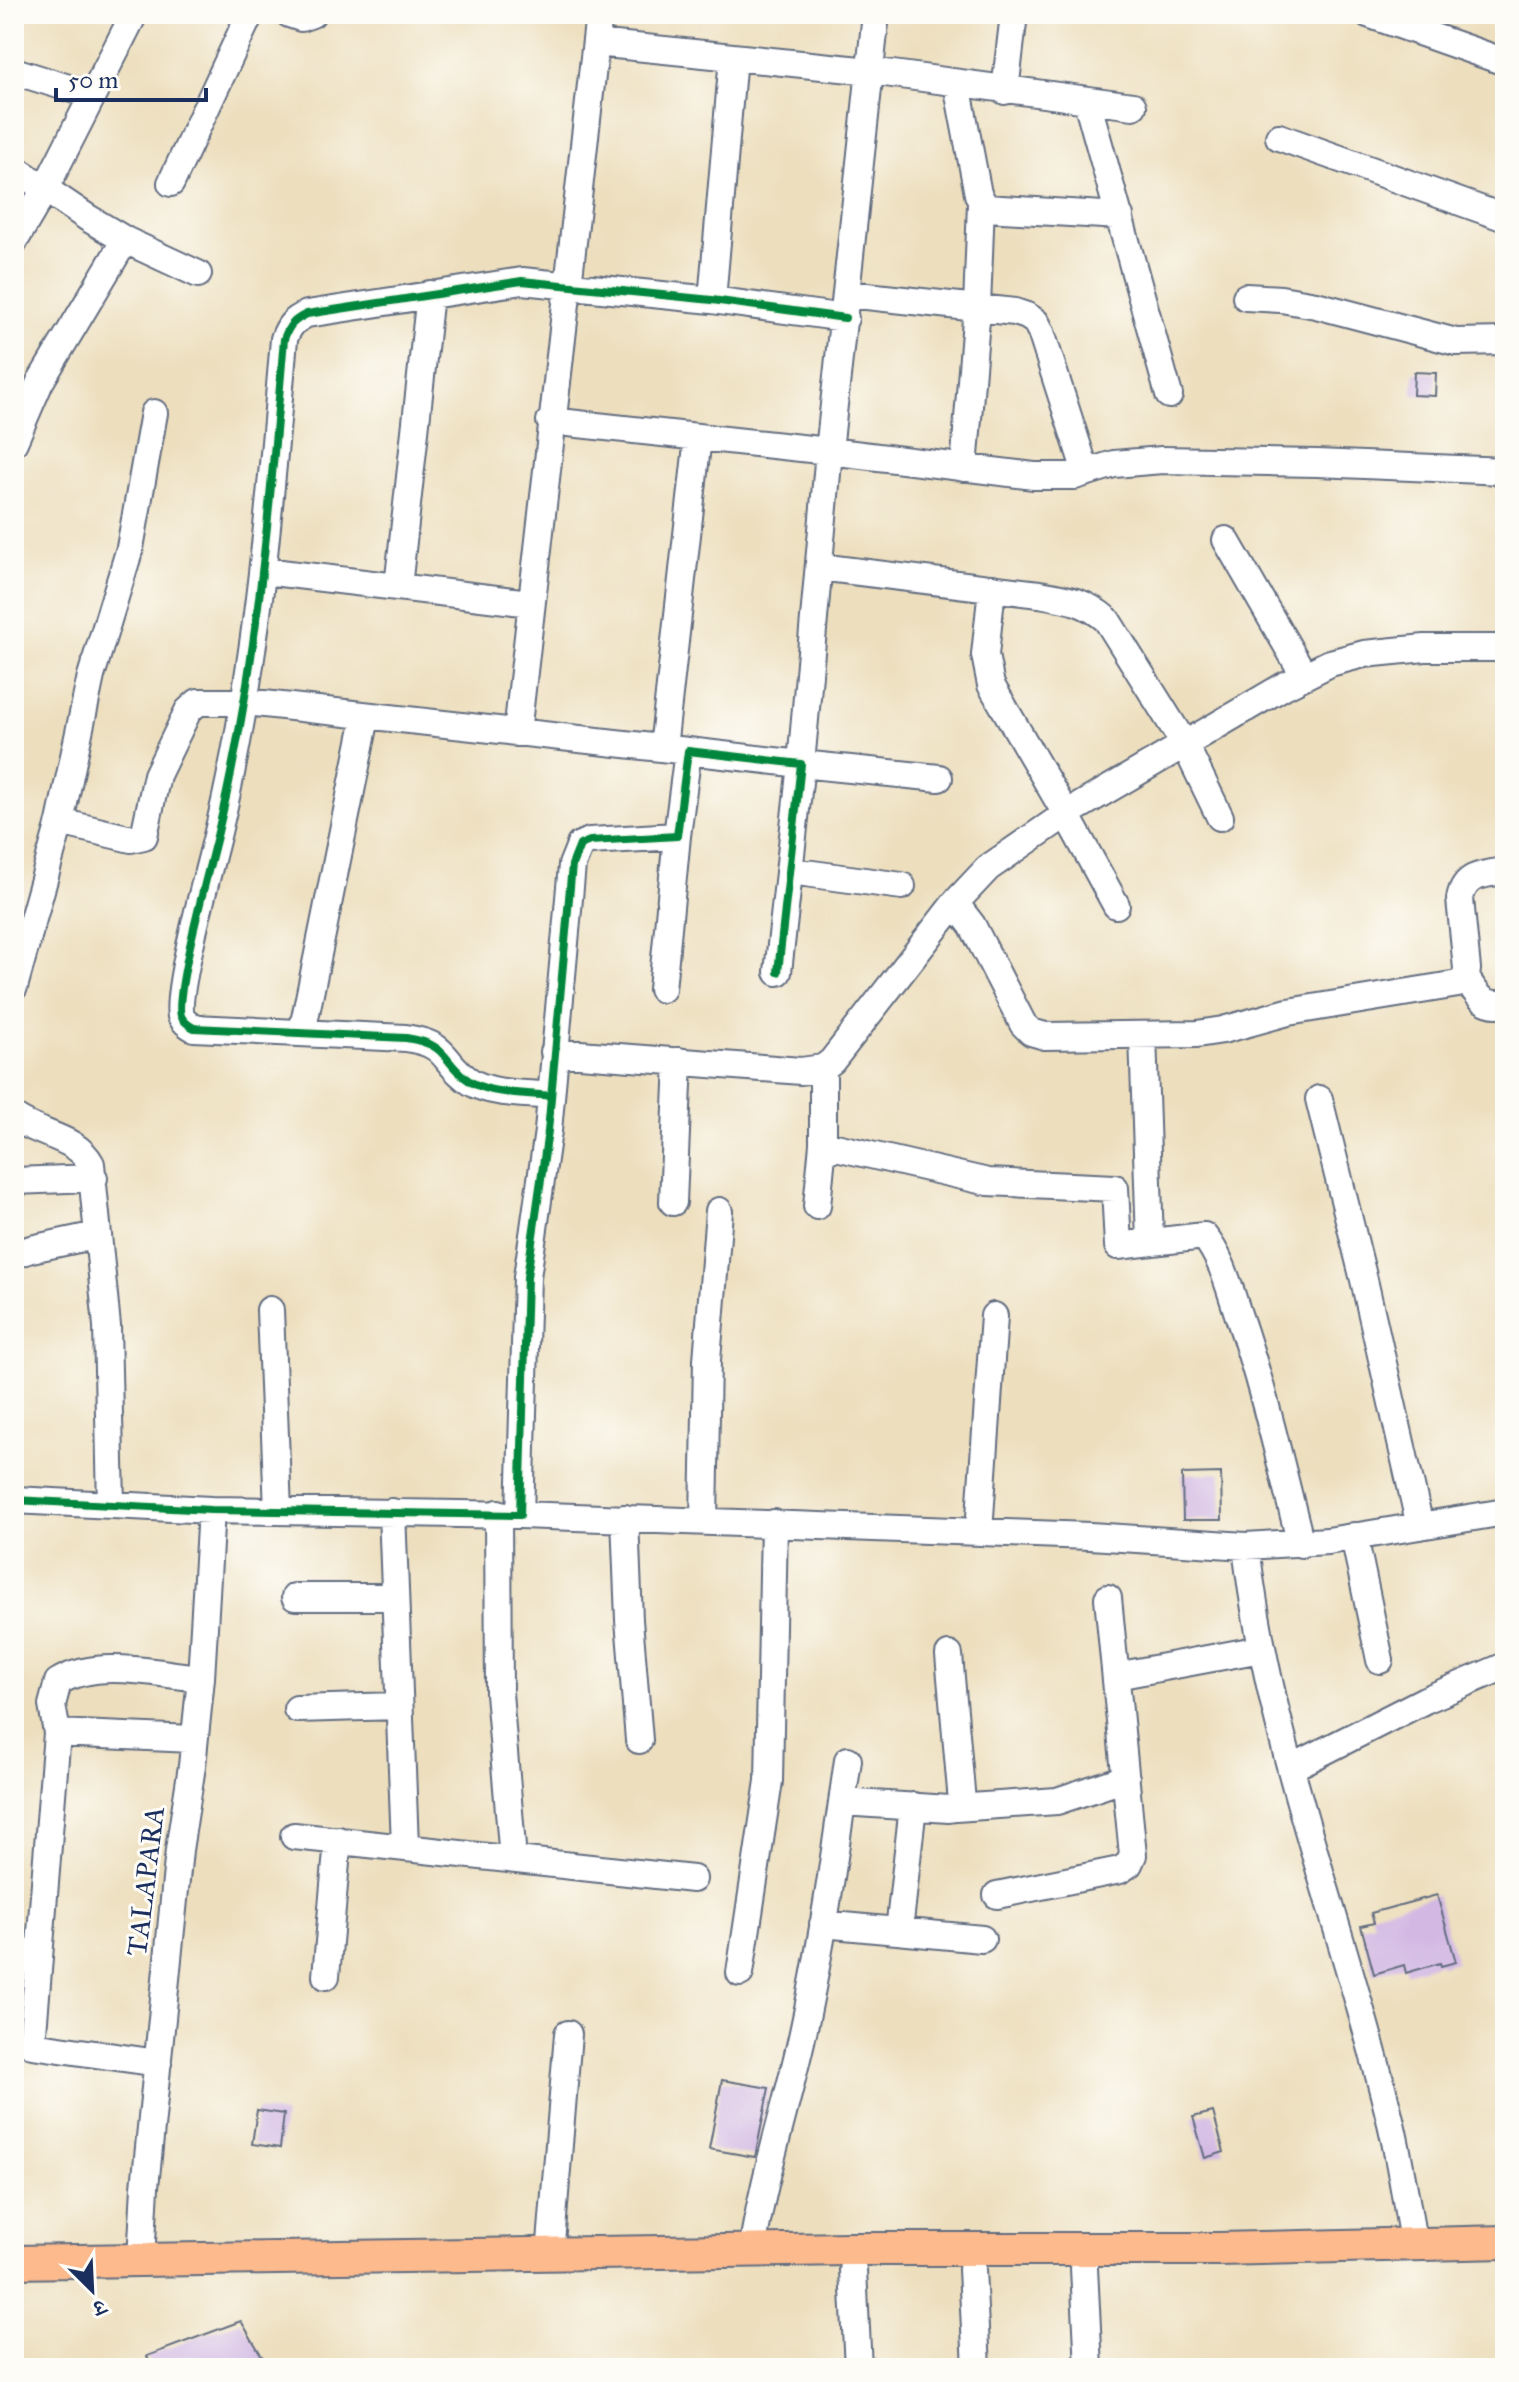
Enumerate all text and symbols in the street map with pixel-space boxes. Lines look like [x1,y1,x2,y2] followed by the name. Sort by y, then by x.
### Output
[56,52,206,102] scale bar
[68,65,118,95] text: 50 m
[119,1804,172,1958] street label: TALAPARA
[52,2250,132,2330] north arrow
[88,2292,112,2323] text: उ

